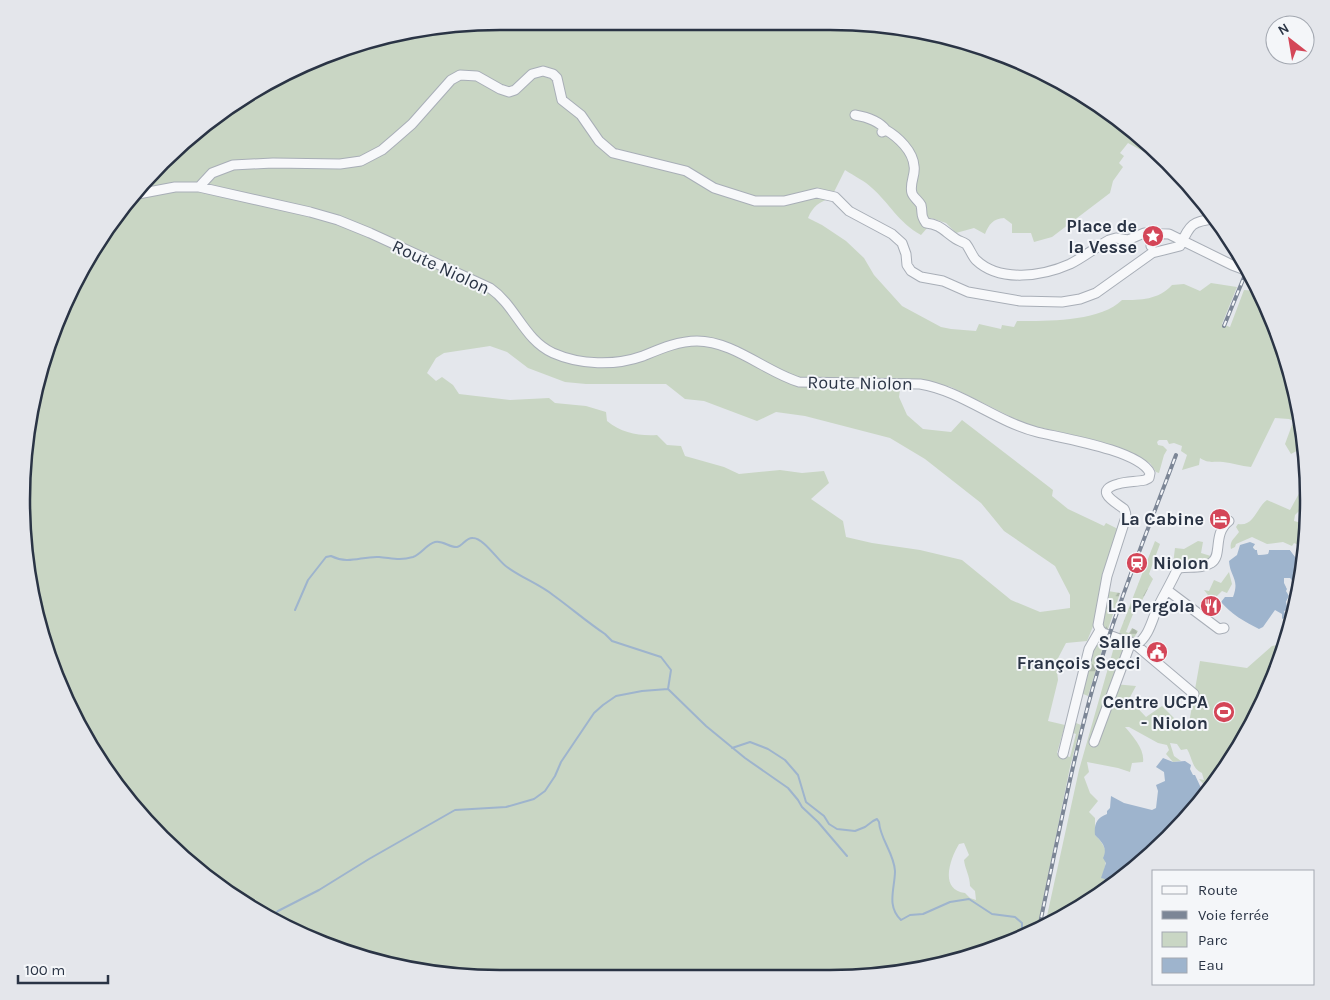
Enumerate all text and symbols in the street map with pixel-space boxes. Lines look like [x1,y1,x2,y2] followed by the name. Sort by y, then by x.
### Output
[1265,15,1315,65] north arrow
[1275,19,1292,39] text: N
[1066,215,1137,258] place label: Place de la Vesse
[1141,224,1165,248] place icon: Place de la Vesse
[389,235,493,299] street label: Route Niolon
[807,371,913,395] street label: Route Niolon
[1208,507,1232,531] hotel icon: La Cabine
[1120,508,1204,530] place label: La Cabine
[1125,551,1149,575] station icon: Niolon
[1153,552,1209,574] place label: Niolon
[1199,594,1223,618] restaurant icon: La Pergola
[1107,595,1195,617] place label: La Pergola
[1017,631,1141,674] place label: Salle François Secci
[1145,640,1169,664] public building icon: Salle François Secci
[1103,691,1208,734] place label: Centre UCPA - Niolon
[1212,700,1236,724] sports icon: Centre UCPA - Niolon
[1152,870,1315,985] legend
[1198,881,1238,899] text: Route
[1198,906,1269,924] text: Voie ferrée
[1198,931,1228,949] text: Parc
[18,952,108,984] scale bar
[1198,956,1224,974] text: Eau
[25,961,65,979] text: 100 m

